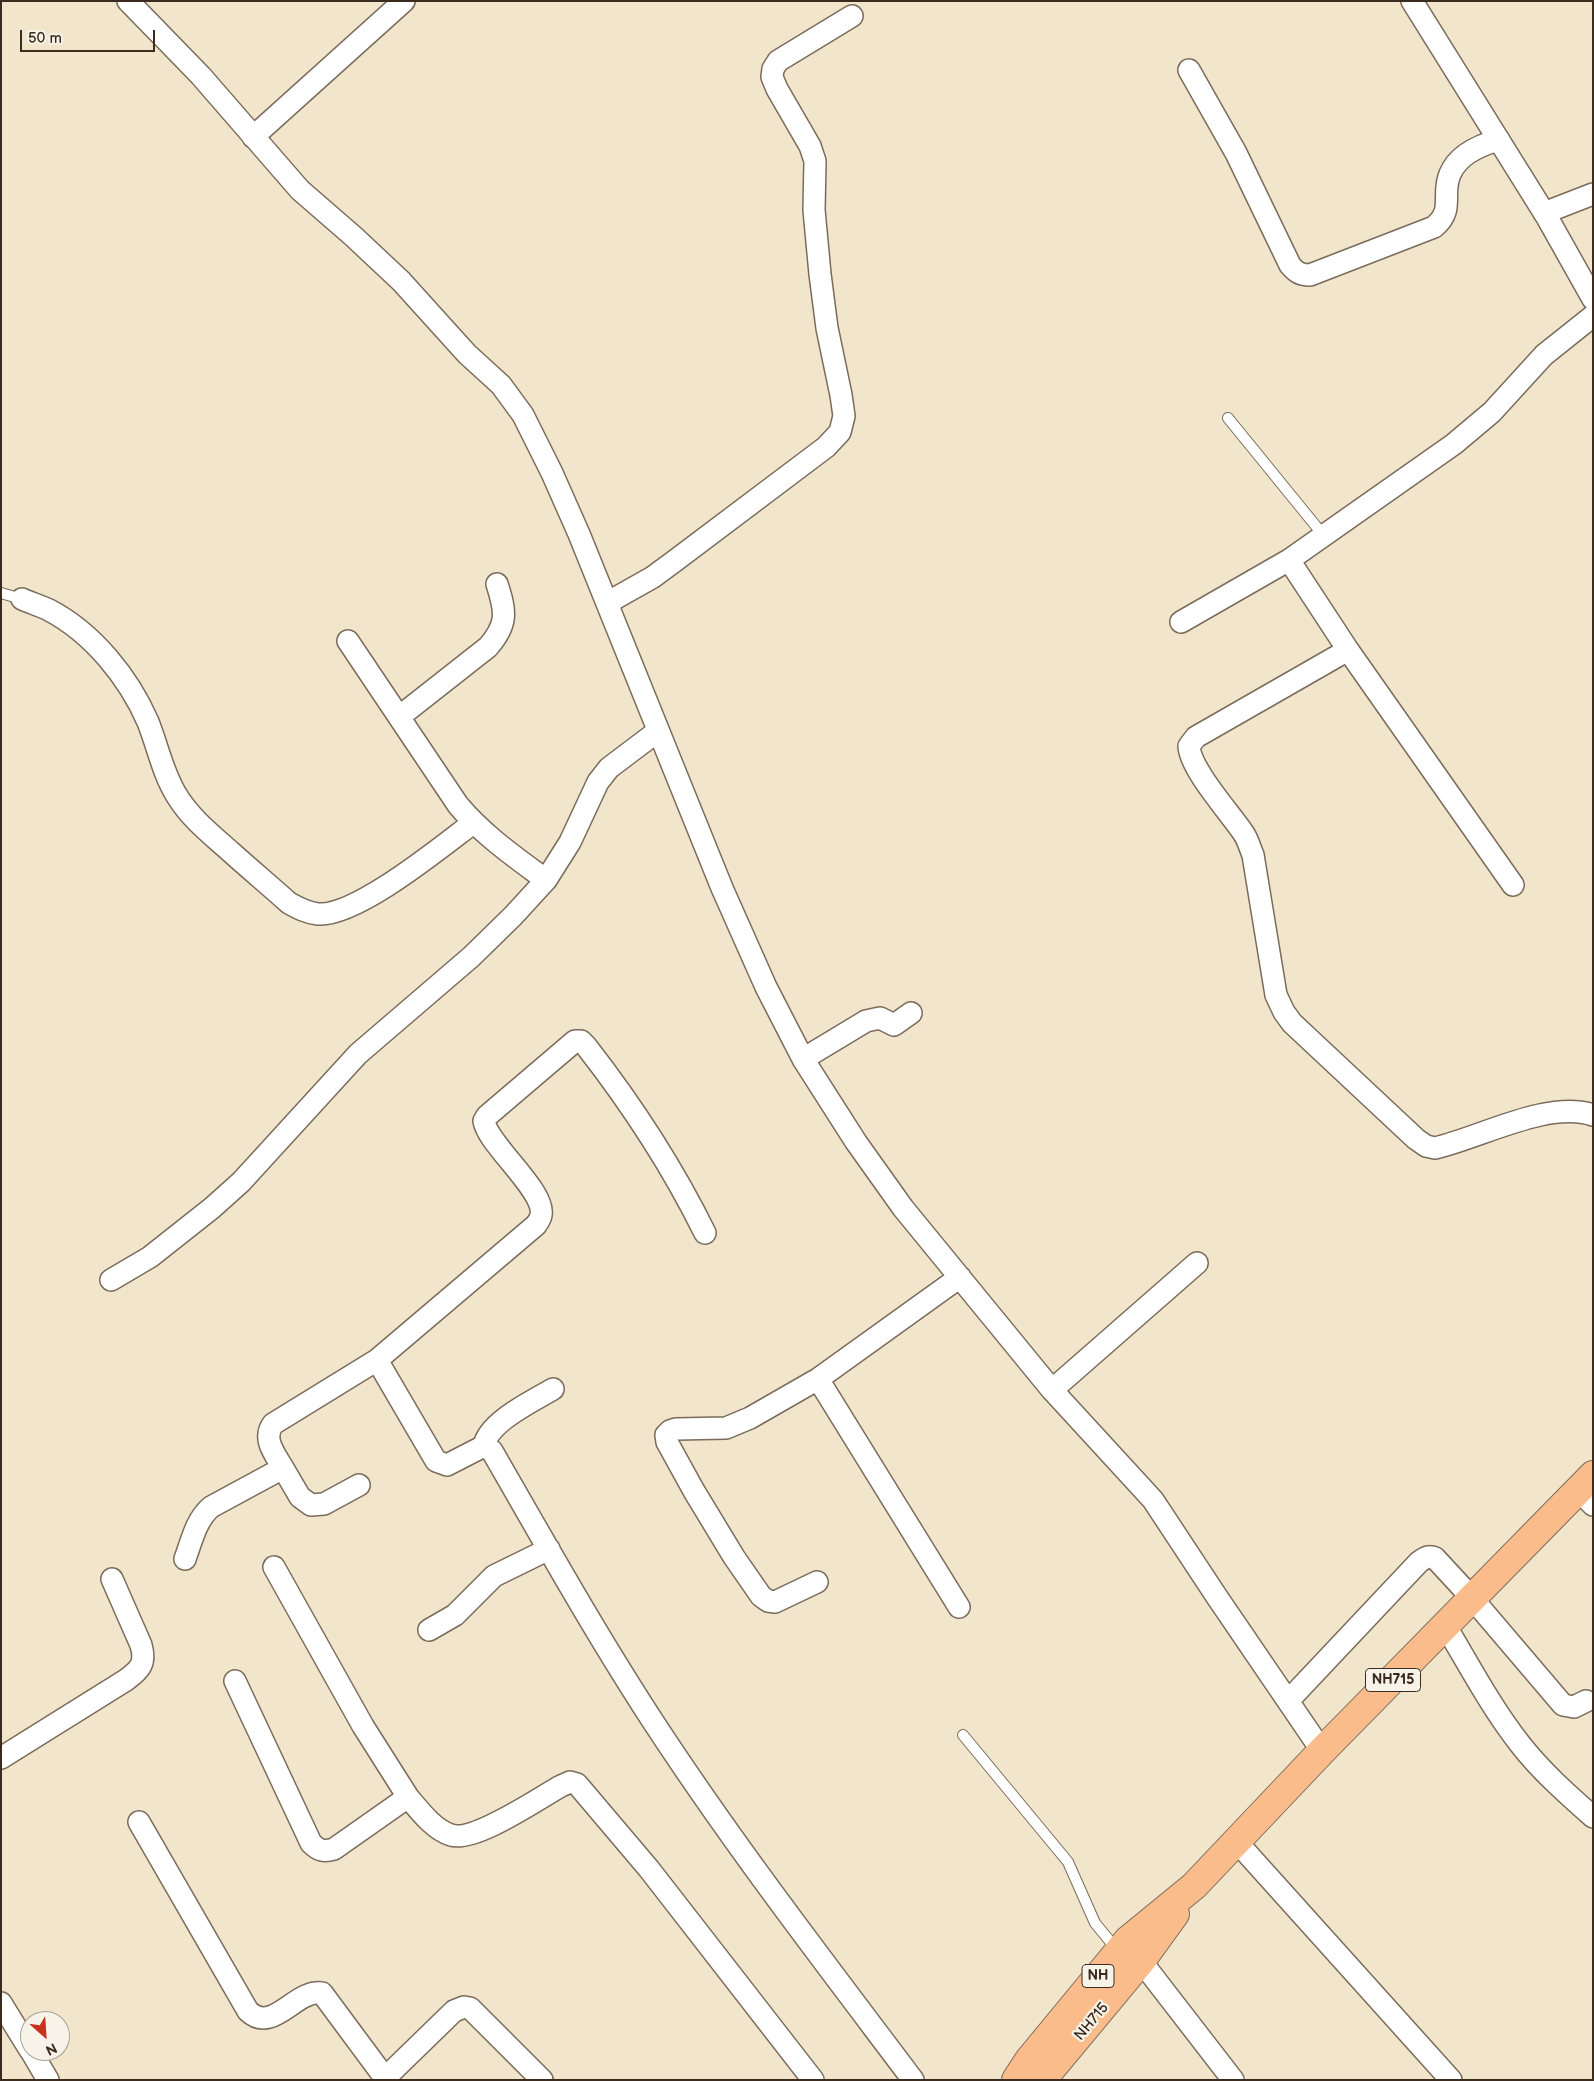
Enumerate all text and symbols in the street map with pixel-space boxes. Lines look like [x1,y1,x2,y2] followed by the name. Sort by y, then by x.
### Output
[22,20,158,52] scale bar
[28,29,62,48] text: 50 m
[1366,1668,1420,1692] road number: NH715
[1082,1964,1114,1988] road number: NH
[1071,1999,1113,2045] street label: NH715
[20,2011,70,2061] north arrow
[43,2039,60,2059] text: N

